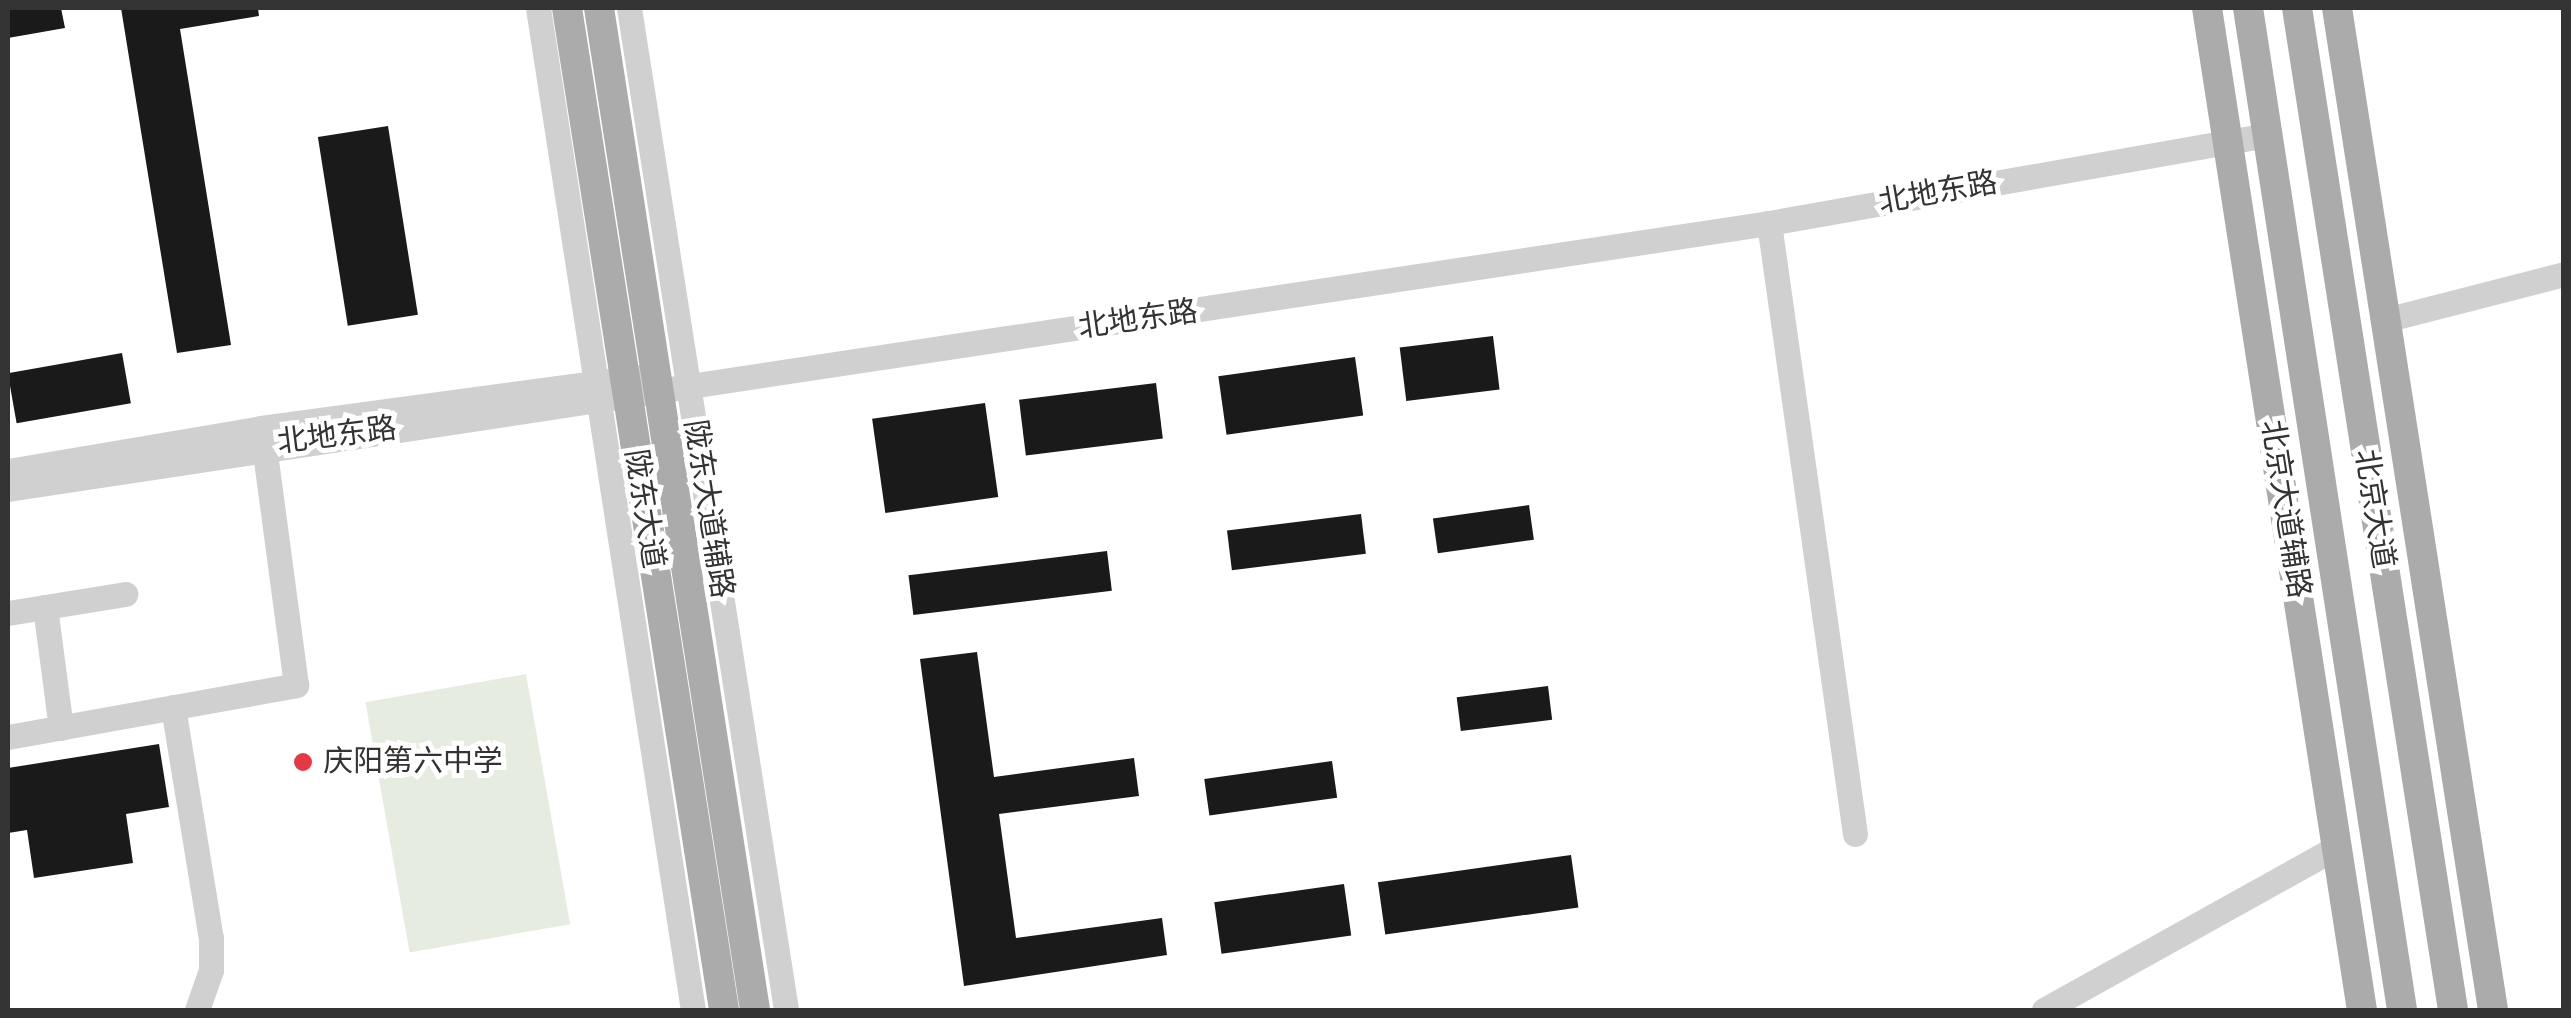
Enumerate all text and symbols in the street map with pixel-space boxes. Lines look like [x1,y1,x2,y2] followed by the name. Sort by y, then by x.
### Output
[1876,165,2000,221] street label: 北地东路
[1076,294,1200,346] street label: 北地东路
[275,411,399,461] street label: 北地东路
[676,417,740,601] street label: 陇东大道辅路
[2253,417,2317,601] street label: 北京大道辅路
[617,447,671,571] street label: 陇东大道
[2347,447,2401,571] street label: 北京大道
[323,744,503,780] place label: 庆阳第六中学
[292,751,314,773] marker: 庆阳第六中学

